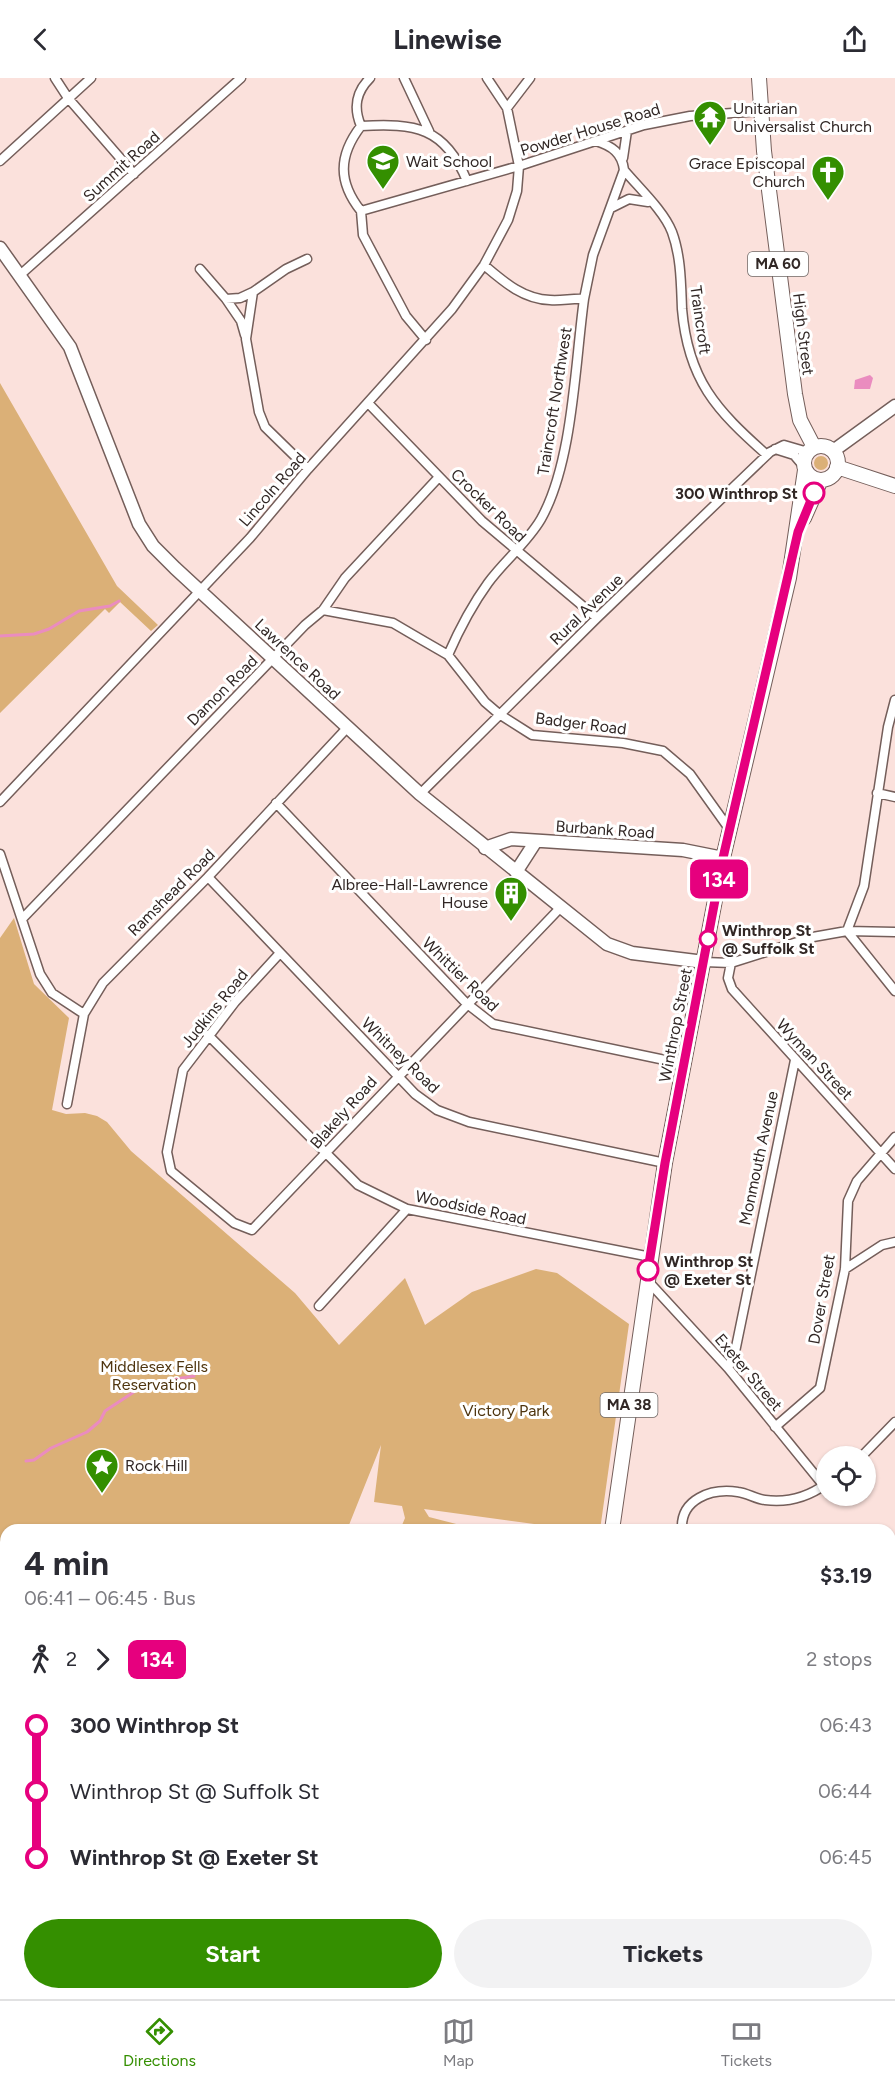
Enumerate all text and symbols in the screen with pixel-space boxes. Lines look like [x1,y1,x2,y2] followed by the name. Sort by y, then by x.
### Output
[24,23,57,56] icon: back
[393,23,502,56] text: Linewise
[838,23,871,56] icon: share
[518,99,662,160] street label: Powder House Road
[692,99,728,146] temple icon: Unitarian Universalist Church
[733,99,872,136] place label: Unitarian Universalist Church
[79,127,164,206] street label: Summit Road
[365,143,401,190] school or university icon: Wait School
[406,152,492,171] place label: Wait School
[689,154,805,191] place label: Grace Episcopal Church
[810,154,846,201] church icon: Grace Episcopal Church
[748,252,808,276] road number: MA 60
[686,284,715,356] street label: Traincroft
[789,292,818,376] street label: High Street
[533,325,576,477] street label: Traincroft Northwest
[235,448,310,530] street label: Lincoln Road
[447,465,530,546] street label: Crocker Road
[803,482,825,504] marker: 300 Winthrop St
[675,484,798,503] place label: 300 Winthrop St
[546,570,627,649] street label: Rural Avenue
[251,615,344,704] street label: Lawrence Road
[183,651,262,730] street label: Damon Road
[534,708,628,739] street label: Badger Road
[555,817,655,842] street label: Burbank Road
[124,845,219,940] street label: Ramshead Road
[684,860,754,898] line badge: 134
[702,867,736,892] text: 134
[331,875,488,912] place label: Albree-Hall-Lawrence House
[493,875,529,922] building icon: Albree-Hall-Lawrence House
[722,921,815,958] place label: Winthrop St @ Suffolk St
[699,930,717,948] marker: Winthrop St @ Suffolk St
[419,933,503,1015] street label: Whittier Road
[177,965,252,1051] street label: Judkins Road
[655,966,696,1084] street label: Winthrop Street
[358,1014,443,1097] street label: Whitney Road
[772,1015,857,1104] street label: Wyman Street
[306,1072,381,1152] street label: Blakely Road
[735,1089,782,1227] street label: Monmouth Avenue
[414,1186,528,1228] street label: Woodside Road
[664,1252,754,1289] place label: Winthrop St @ Exeter St
[804,1253,839,1346] street label: Dover Street
[637,1259,659,1281] marker: Winthrop St @ Exeter St
[711,1330,786,1415] street label: Exeter Street
[100,1357,208,1394] park label: Middlesex Fells Reservation
[600,1393,658,1417] road number: MA 38
[463,1401,550,1420] park label: Victory Park
[816,1446,876,1506] map controls
[816,1446,876,1506] button: locate
[84,1447,120,1494] place icon: Rock Hill
[125,1456,187,1475] place label: Rock Hill
[24,1544,109,1583] text: 4 min
[820,1562,872,1589] text: $3.19
[24,1586,196,1610] text: 06:41 – 06:45 · Bus
[24,1643,57,1676] icon: walk
[86,1643,119,1676] icon: forward
[66,1647,77,1671] text: 2
[140,1647,174,1672] text: 134
[806,1647,872,1671] text: 2 stops
[70,1712,239,1739] text: 300 Winthrop St
[820,1713,872,1737] text: 06:43
[70,1778,320,1805] text: Winthrop St @ Suffolk St
[818,1779,872,1803] text: 06:44
[70,1844,319,1871] text: Winthrop St @ Exeter St
[819,1845,872,1869] text: 06:45
[24,1919,442,1988] button: Start
[454,1919,872,1988] button: Tickets
[123,2015,196,2070] tab: Directions
[442,2015,475,2070] tab: Map
[721,2015,772,2070] tab: Tickets

